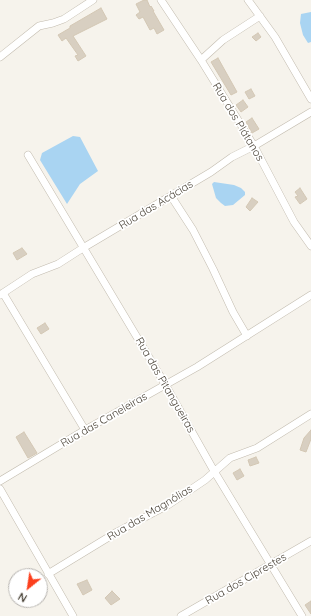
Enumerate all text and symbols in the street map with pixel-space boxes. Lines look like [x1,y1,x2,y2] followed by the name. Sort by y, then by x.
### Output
[209,80,267,164] street label: Rua dos Plátanos
[117,178,195,232] street label: Rua das Acácias
[132,335,198,435] street label: Rua das Pitangueiras
[58,390,150,450] street label: Rua das Caneleiras
[105,482,195,544] street label: Rua das Magnólias
[203,550,289,608] street label: Rua dos Ciprestes
[8,568,48,608] north arrow
[15,589,30,606] text: N

